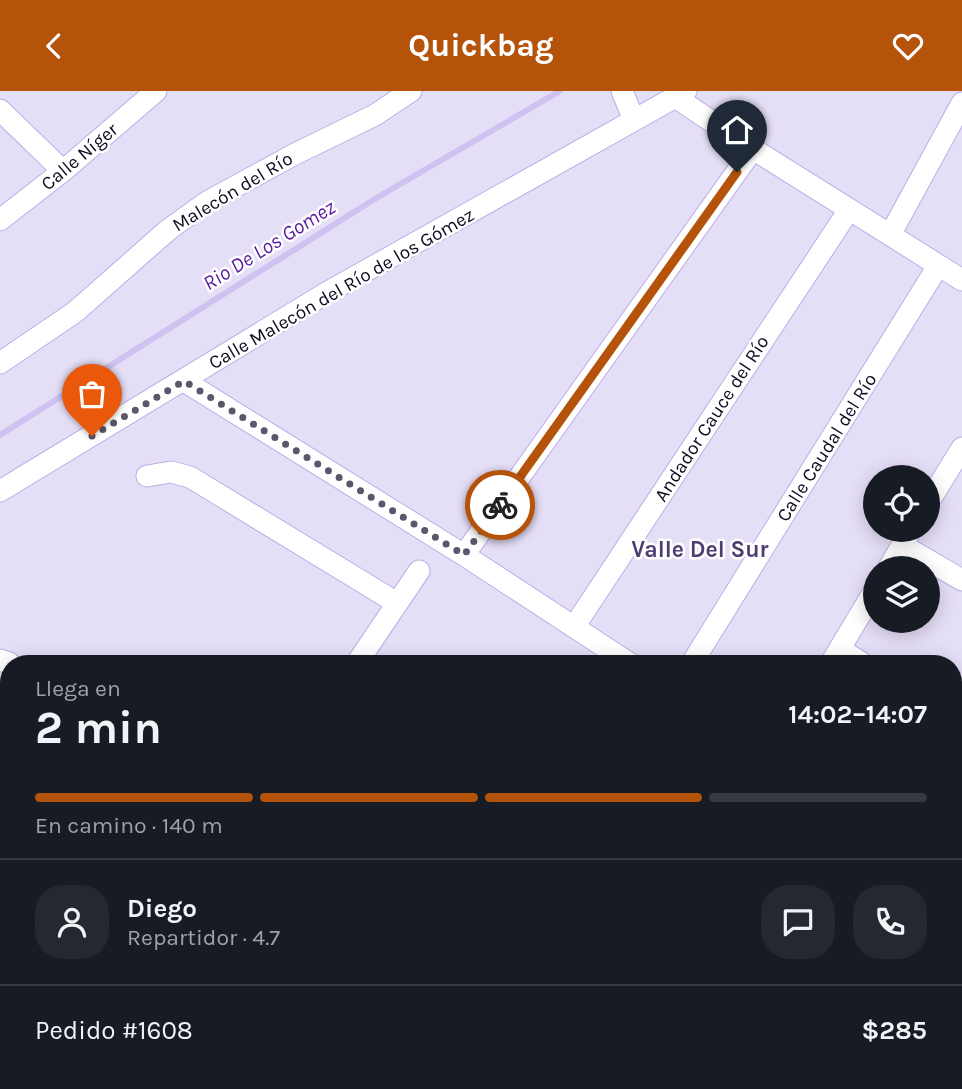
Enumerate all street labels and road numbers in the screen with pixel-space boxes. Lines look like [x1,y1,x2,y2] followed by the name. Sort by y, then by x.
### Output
[37,118,122,195] street label: Calle Níger
[168,147,297,236] street label: Malecón del Río
[205,204,478,374] street label: Calle Malecón del Río de los Gómez
[650,331,774,506] street label: Andador Cauce del Río
[772,369,881,526] street label: Calle Caudal del Río

